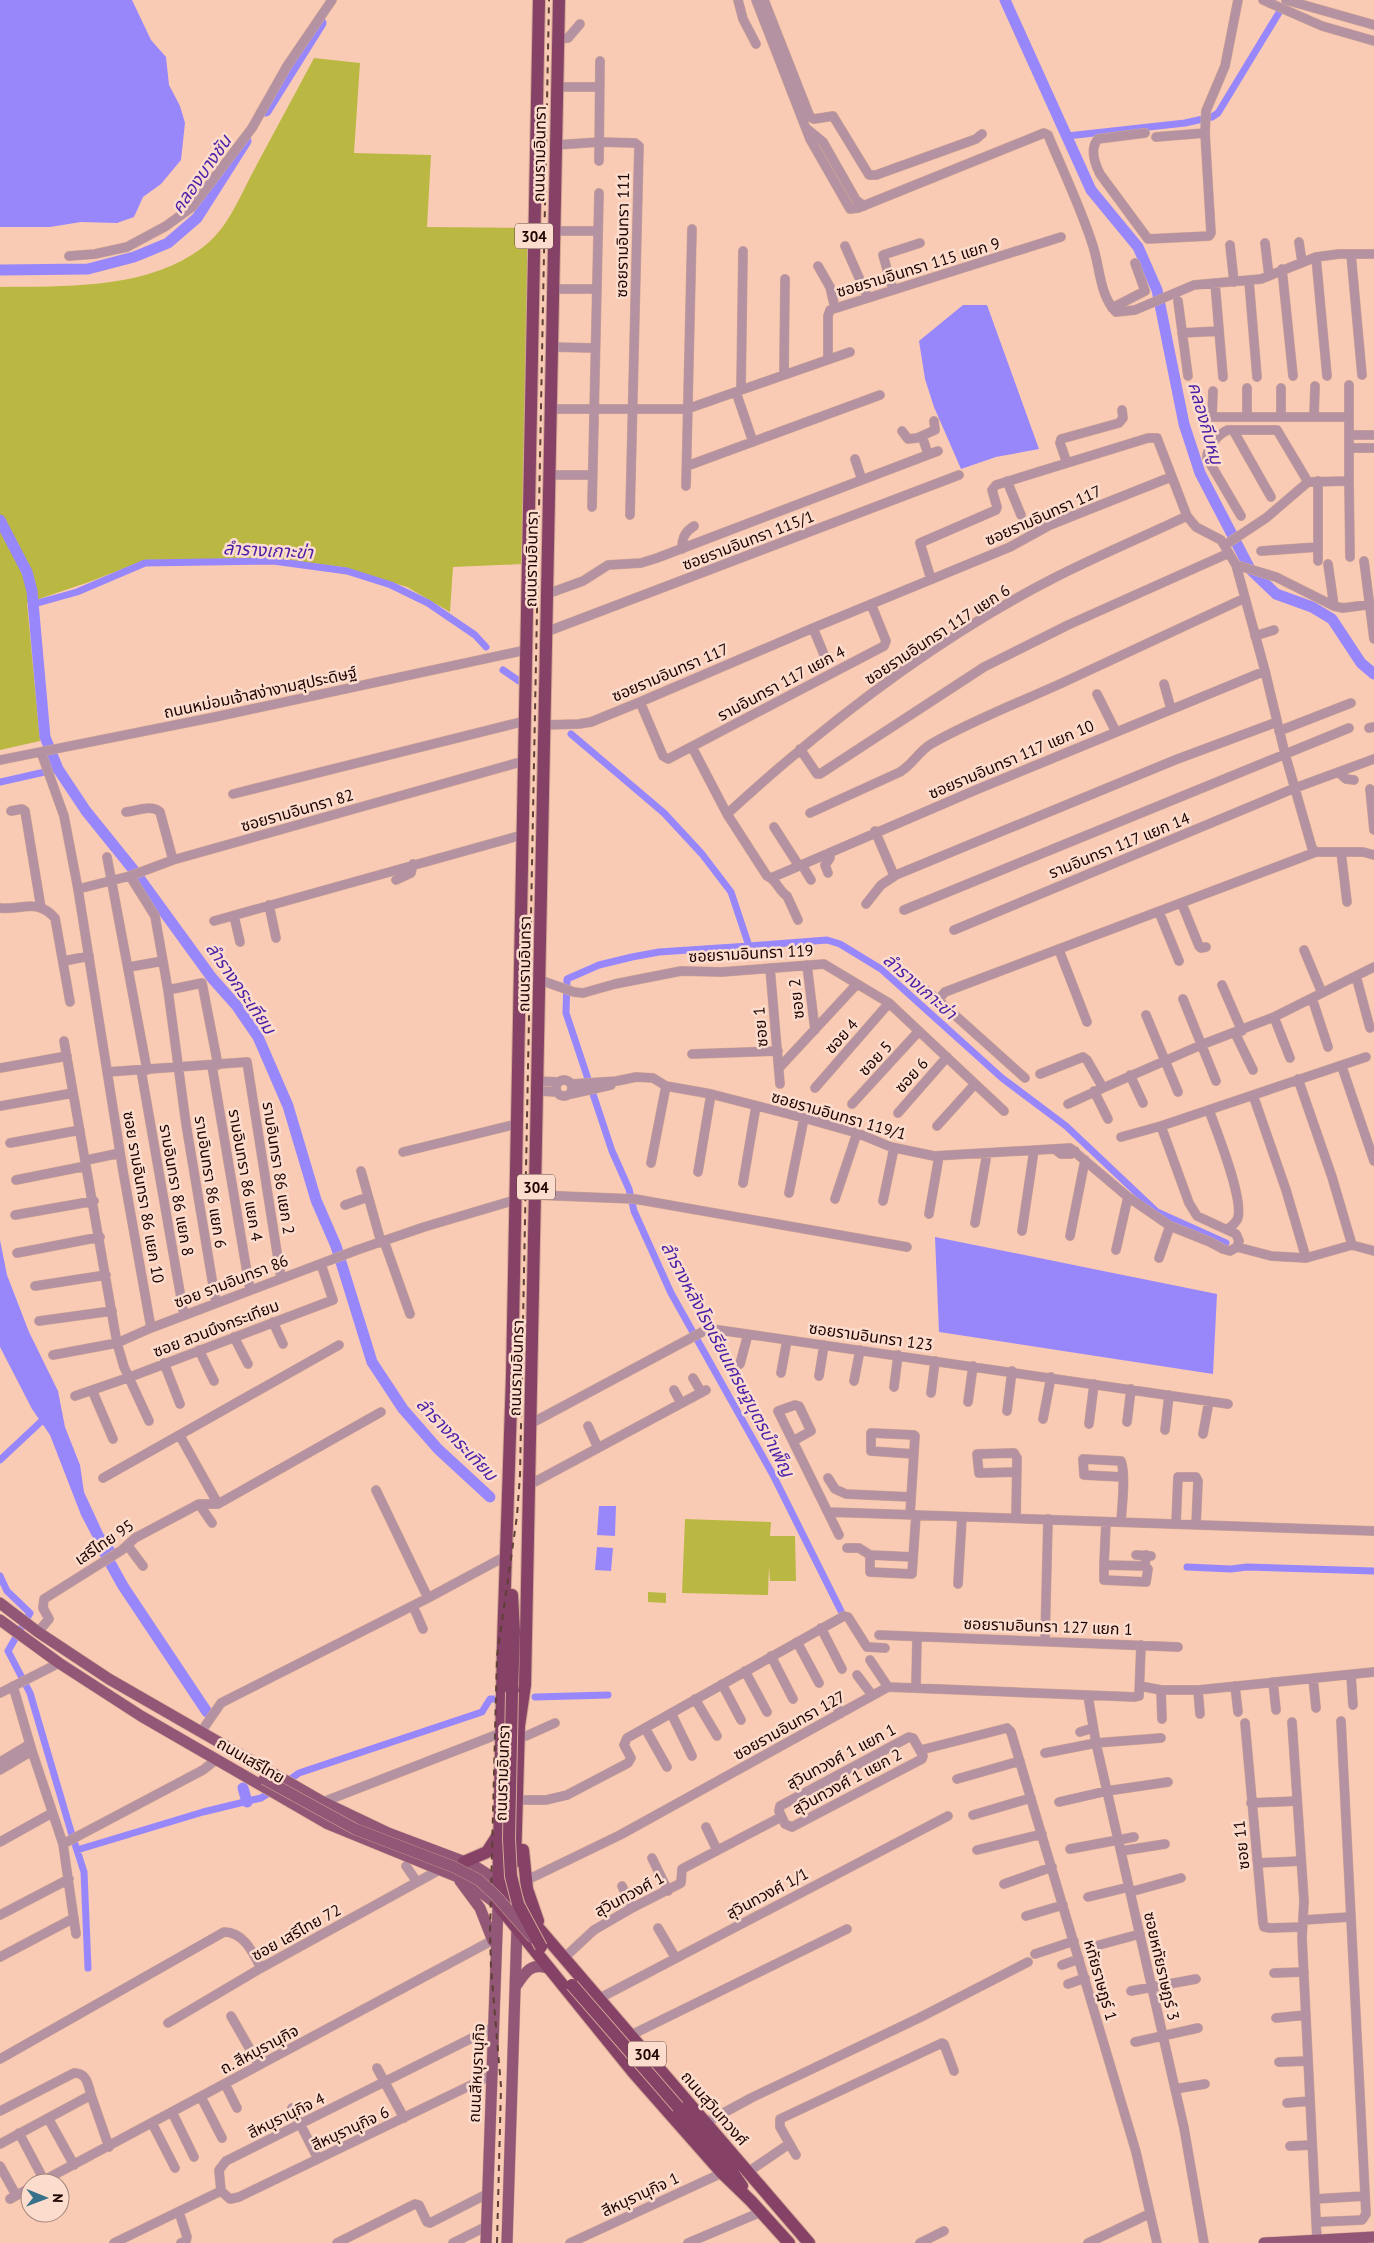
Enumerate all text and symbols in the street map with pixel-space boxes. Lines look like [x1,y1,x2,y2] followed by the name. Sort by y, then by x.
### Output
[528,106,550,202] street label: ถนนรามอินทรา
[166,130,237,218] water label: คลองบางชัน
[611,172,633,298] street label: ซอยรามอินทรา 111
[515,224,553,248] road number: 304
[834,233,1002,301] street label: ซอยรามอินทรา 115 แยก 9
[1183,379,1229,469] water label: คลองกีบหมู
[982,480,1104,550] street label: ซอยรามอินทรา 117
[679,506,817,574] street label: ซอยรามอินทรา 115/1
[520,511,542,607] street label: ถนนรามอินทรา
[222,536,314,564] water label: ลำรางเกาะข่า
[861,580,1013,688] street label: ซอยรามอินทรา 117 แยก 6
[608,638,732,706] street label: ซอยรามอินทรา 117
[714,641,849,725] street label: รามอินทรา 117 แยก 4
[162,662,359,722] street label: ถนนหม่อมเจ้าสง่างามสุประดิษฐ์
[925,715,1097,803] street label: ซอยรามอินทรา 117 แยก 10
[238,784,356,836] street label: ซอยรามอินทรา 82
[1046,807,1193,882] street label: รามอินทรา 117 แยก 14
[513,916,535,1012] street label: ถนนรามอินทรา
[201,938,282,1040] water label: ลำรางกระเทียม
[688,940,814,966] street label: ซอยรามอินทรา 119
[878,948,962,1025] water label: ลำรางเกาะข่า
[784,978,808,1020] street label: ซอย 2
[748,1006,772,1048] street label: ซอย 1
[820,1014,862,1058] street label: ซอย 4
[854,1036,896,1080] street label: ซอย 5
[890,1053,932,1097] street label: ซอย 6
[769,1086,909,1144] street label: ซอยรามอินทรา 119/1
[259,1100,299,1236] street label: รามอินทรา 86 แยก 2
[225,1107,268,1243] street label: รามอินทรา 86 แยก 4
[119,1109,169,1285] street label: ซอย รามอินทรา 86 แยก 10
[191,1114,231,1250] street label: รามอินทรา 86 แยก 6
[156,1122,198,1258] street label: รามอินทรา 86 แยก 8
[517,1174,555,1200] road number: 304
[656,1237,801,1482] water label: ลำรางหลังโรงเรียนเศรษฐบุตรบำเพ็ญ
[171,1250,291,1312] street label: ซอย รามอินทรา 86
[150,1295,282,1361] street label: ซอย สวนบึงกระเทียม
[808,1317,934,1355] street label: ซอยรามอินทรา 123
[504,1319,528,1417] street label: ถนนรามอินทรา
[412,1393,504,1487] water label: ลำรางกระเทียม
[70,1515,138,1569] street label: เสรีไทย 95
[963,1613,1133,1639] street label: ซอยรามอินทรา 127 แยก 1
[729,1686,849,1764] street label: ซอยรามอินทรา 127
[783,1719,899,1793] street label: สุวินทวงศ์ 1 แยก 1
[490,1724,514,1822] street label: ถนนรามอินทรา
[214,1733,288,1787] street label: ถนนเสรีไทย
[789,1744,905,1818] street label: สุวินทวงศ์ 1 แยก 2
[1228,1819,1254,1871] street label: ซอย 11
[722,1863,812,1923] street label: สุวินทวงศ์ 1/1
[591,1867,667,1921] street label: สุวินทวงศ์ 1
[248,1899,344,1965] street label: ซอย เสรีไทย 72
[1140,1910,1184,2022] street label: ซอยหทัยราษฎร์ 3
[1080,1937,1122,2023] street label: หทัยราษฎร์ 1
[216,2020,302,2078] street label: ถ. สีหบุรานุกิจ
[463,2023,489,2123] street label: ถนนสีหบุรานุกิจ
[628,2042,666,2066] road number: 304
[677,2067,753,2149] street label: ถนนสุวินทวงศ์
[244,2088,328,2142] street label: สีหบุรานุกิจ 4
[308,2101,392,2155] street label: สีหบุรานุกิจ 6
[598,2167,682,2221] street label: สีหบุรานุกิจ 1
[20,2173,70,2223] north arrow
[49,2193,67,2203] text: N

